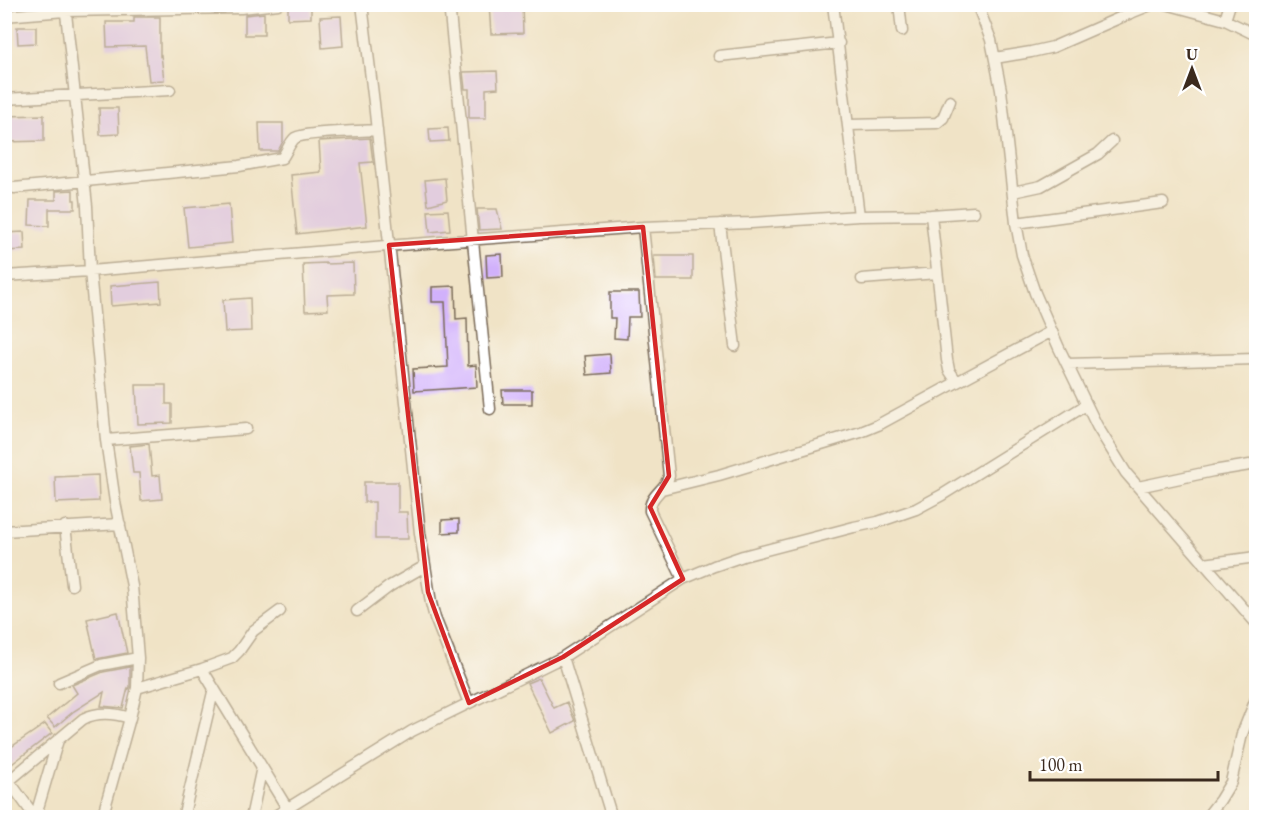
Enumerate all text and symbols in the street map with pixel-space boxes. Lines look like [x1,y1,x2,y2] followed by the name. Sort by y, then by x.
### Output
[1162,39,1222,99] north arrow
[1186,44,1198,65] text: U
[1030,744,1218,782] scale bar
[1039,753,1083,776] text: 100 m

